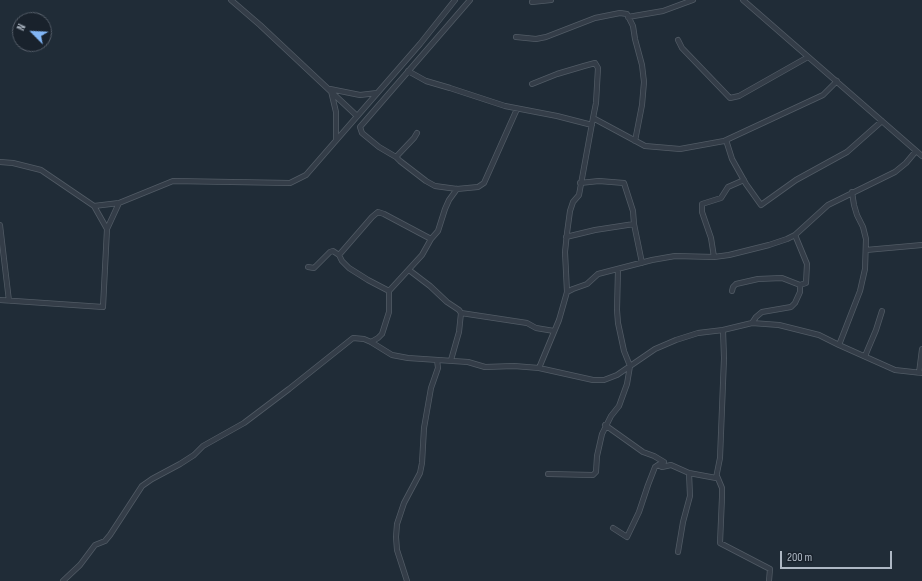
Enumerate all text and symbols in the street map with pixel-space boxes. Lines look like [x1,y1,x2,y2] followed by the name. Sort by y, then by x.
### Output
[12,12,52,52] north arrow
[14,22,29,33] text: N
[782,543,894,569] scale bar
[787,550,812,565] text: 200 m

